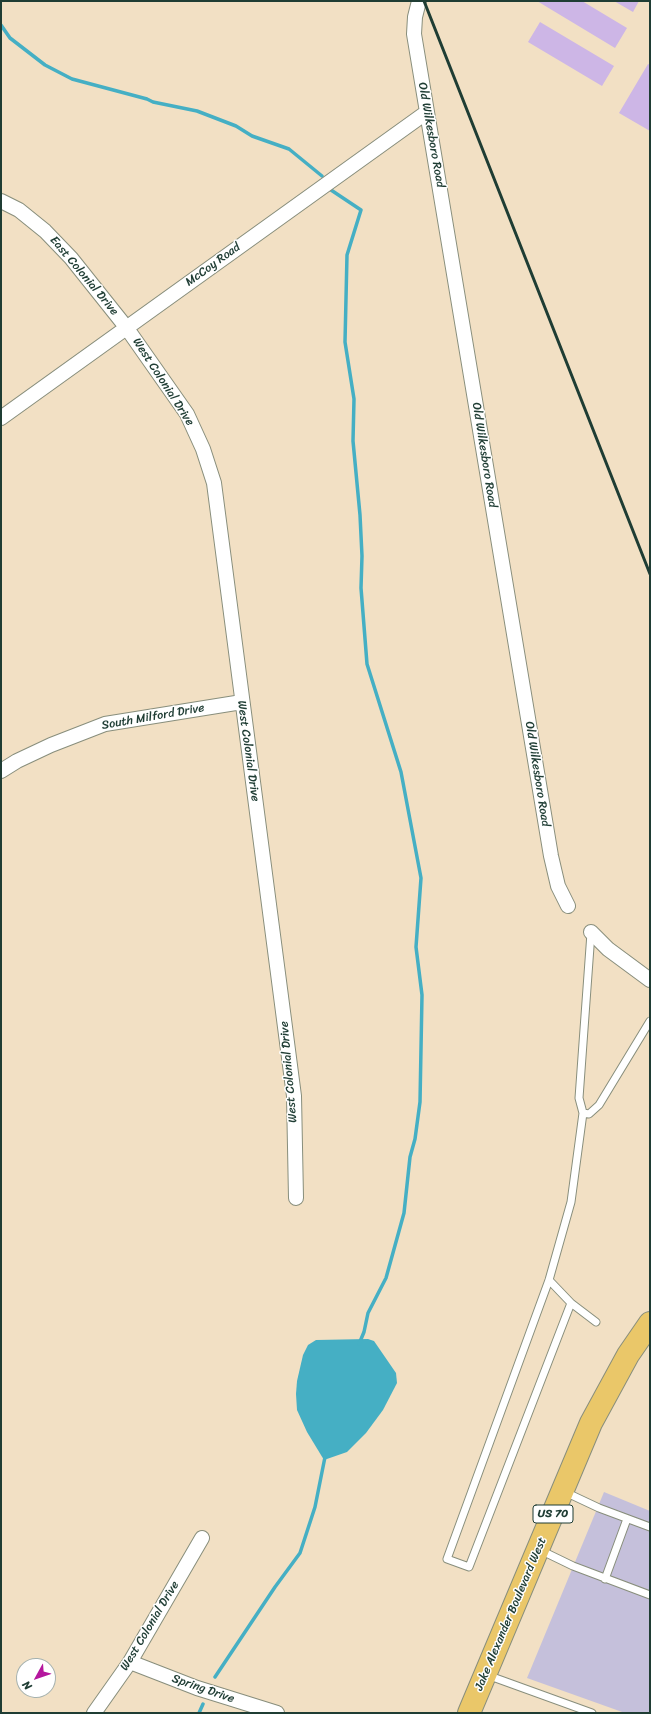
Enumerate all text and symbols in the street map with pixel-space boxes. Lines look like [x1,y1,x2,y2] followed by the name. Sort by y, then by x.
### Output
[415,81,447,189] street label: Old Wilkesboro Road
[47,233,121,319] street label: East Colonial Drive
[183,240,243,290] street label: McCoy Road
[129,335,197,429] street label: West Colonial Drive
[469,401,499,509] street label: Old Wilkesboro Road
[234,700,262,802] street label: West Colonial Drive
[101,701,205,733] street label: South Milford Drive
[522,720,552,828] street label: Old Wilkesboro Road
[277,1021,301,1123] street label: West Colonial Drive
[533,1505,573,1523] road number: US 70
[472,1535,550,1693] street label: Jake Alexander Boulevard West
[118,1579,182,1673] street label: West Colonial Drive
[16,1658,56,1698] north arrow
[170,1672,236,1706] street label: Spring Drive
[17,1676,37,1694] text: N

